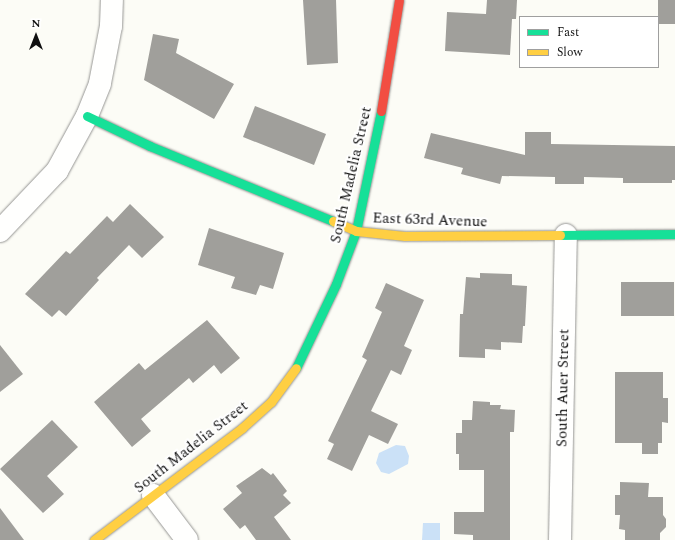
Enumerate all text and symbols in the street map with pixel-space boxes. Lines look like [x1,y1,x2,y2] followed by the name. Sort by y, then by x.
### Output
[32,15,40,32] text: N
[16,16,56,56] north arrow
[519,16,659,68] legend
[557,23,579,42] text: Fast
[557,43,582,62] text: Slow
[327,105,375,245] street label: South Madelia Street
[372,209,488,231] street label: East 63rd Avenue
[553,329,573,447] street label: South Auer Street
[131,397,251,497] street label: South Madelia Street

